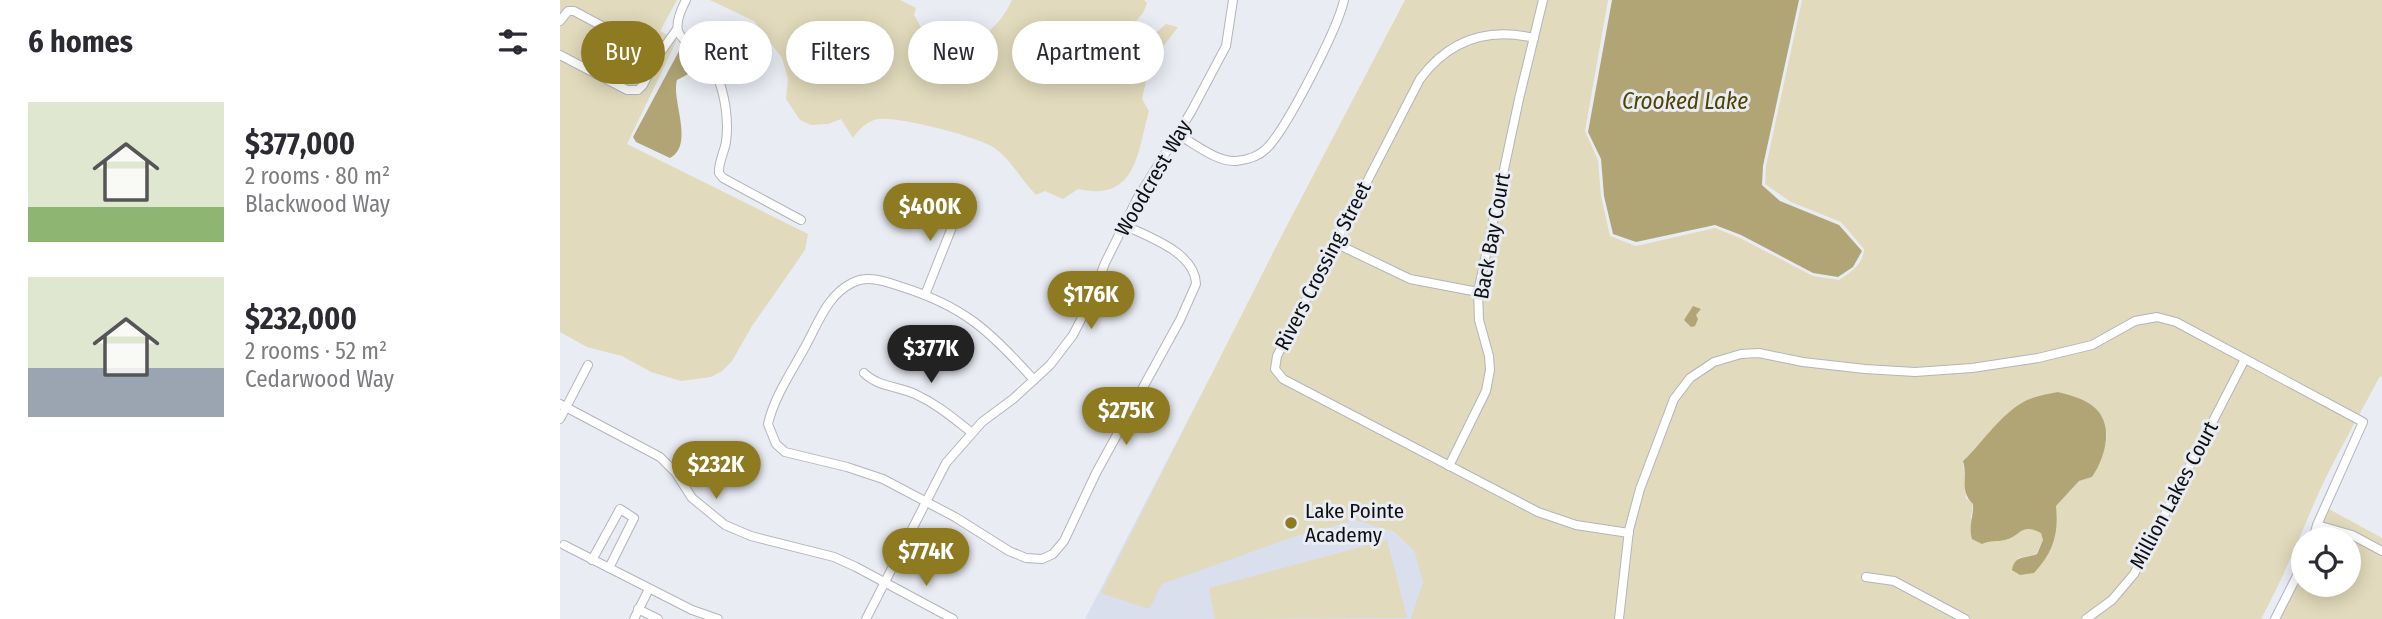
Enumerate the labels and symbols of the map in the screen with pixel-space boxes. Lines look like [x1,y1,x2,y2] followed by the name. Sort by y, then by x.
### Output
[1622,87,1748,115] water label: Crooked Lake
[1109,115,1197,241] street label: Woodcrest Way
[1468,171,1516,301] street label: Back Bay Court
[1269,177,1377,355] street label: Rivers Crossing Street
[881,184,979,243] pin: $400K
[1042,272,1140,331] pin: $176K
[882,326,980,385] pin: $377K
[1077,388,1175,447] pin: $275K
[2124,417,2224,573] street label: Million Lakes Court
[667,442,765,501] pin: $232K
[1305,498,1404,548] place label: Lake Pointe Academy
[1283,515,1299,531] marker: Lake Pointe Academy
[877,528,975,588] pin: $774K

